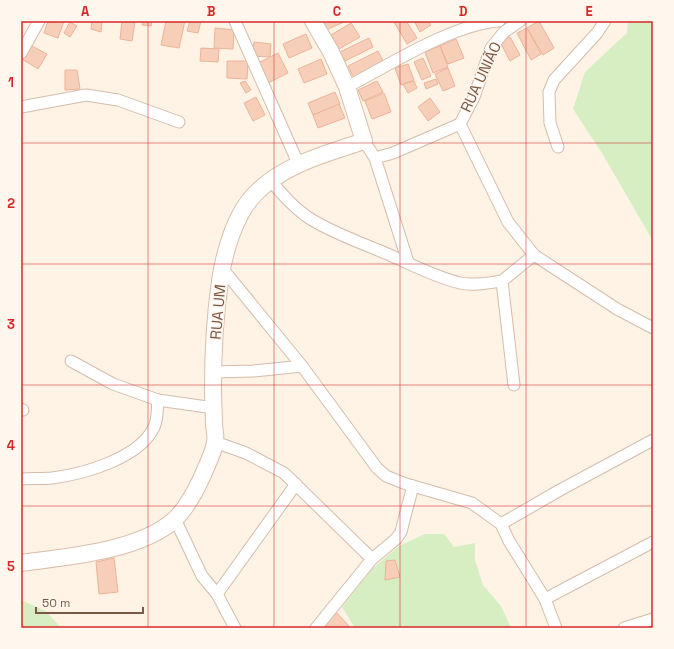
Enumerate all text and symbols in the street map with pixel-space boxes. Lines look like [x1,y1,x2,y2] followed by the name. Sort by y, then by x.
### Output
[81,3,90,20] text: A
[207,3,216,20] text: B
[333,3,341,20] text: C
[459,3,468,20] text: D
[585,3,593,20] text: E
[456,39,505,115] street label: RUA UNIÃO
[8,74,14,91] text: 1
[7,195,15,212] text: 2
[206,284,229,340] street label: RUA UM
[7,316,15,333] text: 3
[7,437,15,454] text: 4
[7,558,15,575] text: 5
[36,589,143,615] scale bar
[42,595,70,611] text: 50 m

